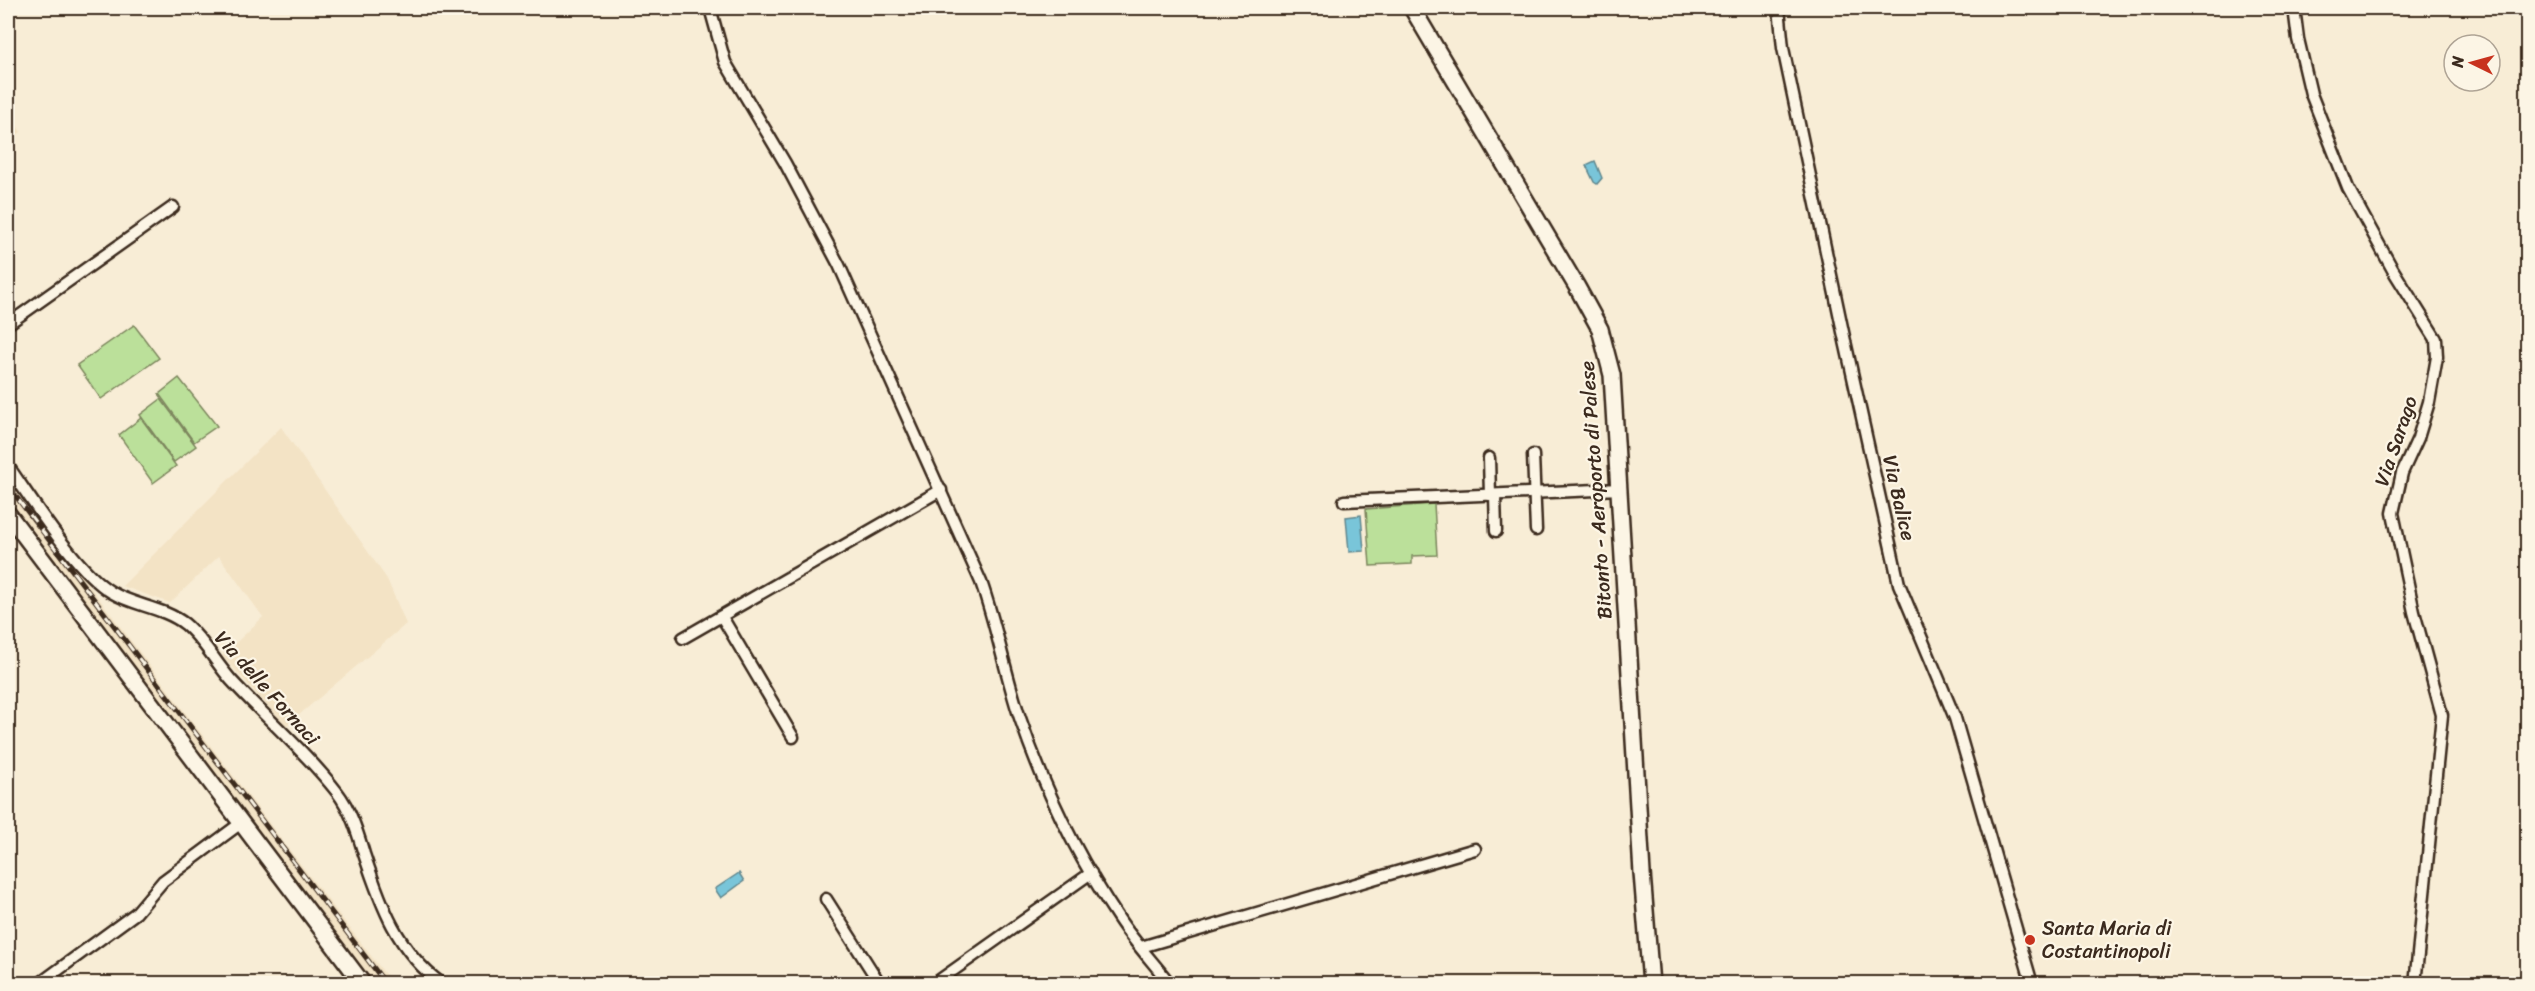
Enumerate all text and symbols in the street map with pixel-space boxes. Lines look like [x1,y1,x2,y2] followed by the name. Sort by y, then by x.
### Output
[2442,33,2502,93] north arrow
[2443,54,2473,70] text: N
[1570,360,1622,620] street label: Bitonto - Aeroporto di Palese
[2364,391,2428,491] street label: Via Sarago
[1872,452,1926,544] street label: Via Balice
[205,622,330,755] street label: Via delle Fornaci
[2042,911,2172,969] place label: Santa Maria di Costantinopoli
[2023,933,2037,947] marker: Santa Maria di Costantinopoli

